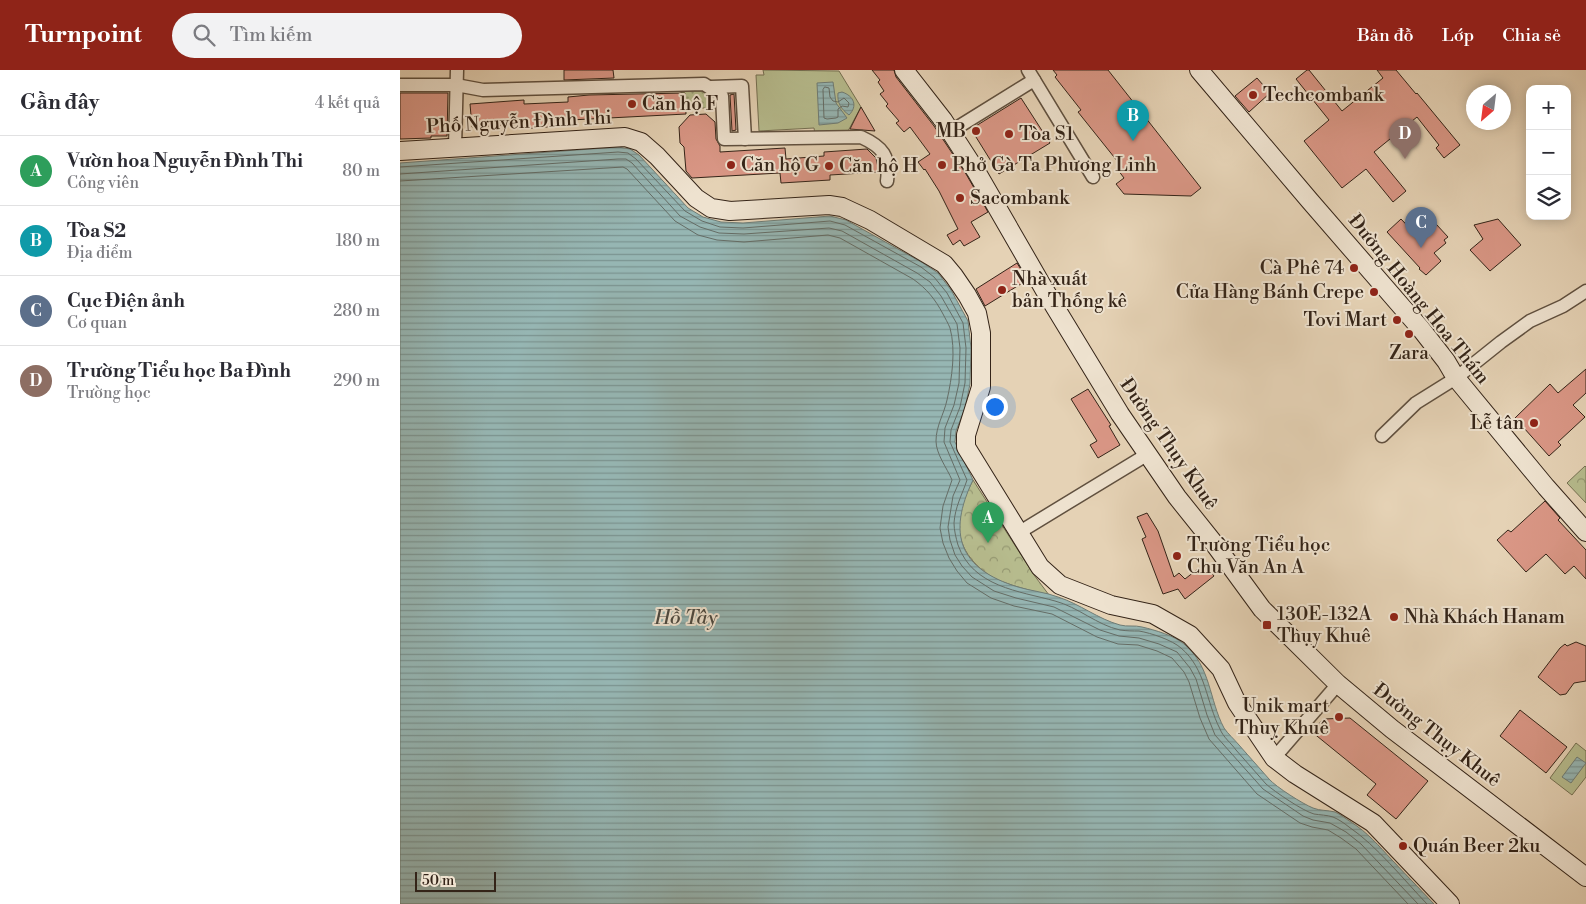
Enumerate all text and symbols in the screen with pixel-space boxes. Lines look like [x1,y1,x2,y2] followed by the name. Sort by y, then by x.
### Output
[172,13,522,58] search box
[25,20,142,50] text: Turnpoint
[190,21,218,49] icon: search
[230,23,312,47] text: Tìm kiếm
[1357,24,1414,47] text: Bản đồ
[1442,24,1474,47] text: Lớp
[1502,24,1561,47] text: Chia sẻ
[1263,83,1385,107] place label: Techcombank
[1466,85,1511,130] north arrow
[1526,85,1571,220] map controls
[1526,85,1571,130] button: +
[1247,89,1259,101] marker: Techcombank
[20,90,99,116] text: Gần đây
[642,92,718,116] place label: Căn hộ F
[315,93,380,113] text: 4 kết quả
[626,98,638,110] marker: Căn hộ F
[1117,100,1149,141] pin: B
[426,105,612,139] street label: Phố Nguyễn Đình Thi
[1389,118,1421,159] pin: D
[936,119,966,143] place label: MB
[1019,122,1074,146] place label: Tòa S1
[970,125,982,137] marker: MB
[1003,128,1015,140] marker: Tòa S1
[1526,130,1571,175] button: −
[67,149,303,173] text: Vườn hoa Nguyễn Đình Thi
[741,153,819,177] place label: Căn hộ G
[952,153,1157,177] place label: Phở Gà Ta Phương Linh
[839,154,918,178] place label: Căn hộ H
[725,159,737,171] marker: Căn hộ G
[936,159,948,171] marker: Phở Gà Ta Phương Linh
[823,160,835,172] marker: Căn hộ H
[30,161,42,181] text: A
[342,161,380,181] text: 80 m
[67,173,139,193] text: Công viên
[1526,175,1571,220] button: layers
[970,186,1070,210] place label: Sacombank
[954,192,966,204] marker: Sacombank
[1405,207,1437,248] pin: C
[1343,209,1495,389] street label: Đường Hoàng Hoa Thám
[67,219,126,243] text: Tòa S2
[30,231,42,251] text: B
[336,231,380,251] text: 180 m
[67,243,133,263] text: Địa điểm
[1260,256,1344,280] place label: Cà Phê 74
[1348,262,1360,274] marker: Cà Phê 74
[1012,267,1127,313] place label: Nhà xuất bản Thống kê
[1176,280,1364,304] place label: Cửa Hàng Bánh Crepe
[996,284,1008,296] marker: Nhà xuất bản Thống kê
[1368,286,1380,298] marker: Cửa Hàng Bánh Crepe
[67,289,185,313] text: Cục Điện ảnh
[30,301,42,321] text: C
[333,301,380,321] text: 280 m
[1304,308,1387,332] place label: Tovi Mart
[67,313,127,333] text: Cơ quan
[1391,314,1403,326] marker: Tovi Mart
[1403,328,1415,340] marker: Zara
[1389,341,1429,365] place label: Zara
[67,359,291,383] text: Trường Tiểu học Ba Đình
[30,371,42,391] text: D
[333,371,380,391] text: 290 m
[1115,374,1223,514] street label: Đường Thụy Khuê
[67,383,151,403] text: Trường học
[982,394,1008,420] your location
[1470,411,1524,435] place label: Lễ tân
[1528,417,1540,429] marker: Lễ tân
[972,502,1004,543] pin: A
[1187,533,1330,579] place label: Trường Tiểu học Chu Văn An A
[1171,550,1183,562] marker: Trường Tiểu học Chu Văn An A
[1277,602,1372,648] place label: 130E-132A Thụy Khuê
[1404,605,1565,629] place label: Nhà Khách Hanam
[653,606,718,631] water label: Hồ Tây
[1388,611,1400,623] marker: Nhà Khách Hanam
[1261,619,1273,631] marker: 130E-132A Thụy Khuê
[1368,678,1506,792] street label: Đường Thụy Khuê
[1235,694,1329,740] place label: Unik mart Thuỵ Khuê
[1333,711,1345,723] marker: Unik mart Thuỵ Khuê
[1413,834,1541,858] place label: Quán Beer 2ku
[1397,840,1409,852] marker: Quán Beer 2ku
[415,869,496,892] scale bar
[422,872,454,890] text: 50 m

